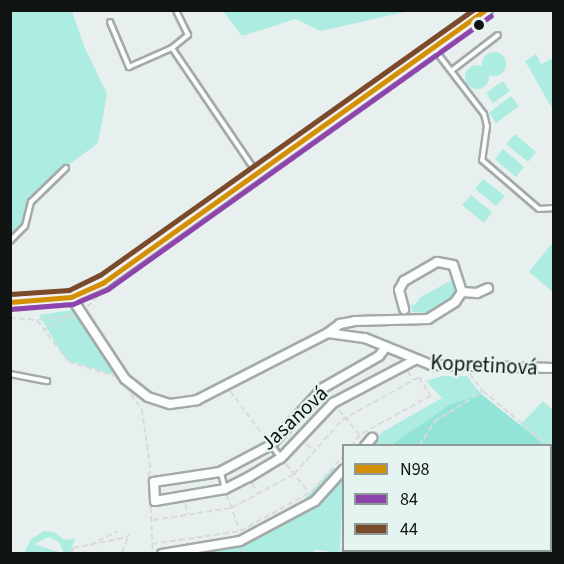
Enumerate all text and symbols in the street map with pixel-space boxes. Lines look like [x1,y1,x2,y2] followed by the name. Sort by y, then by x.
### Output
[473,19,485,31] unlabelled marker
[430,350,538,380] street label: Kopretinová
[255,381,333,455] street label: Jasanová
[342,444,552,552] legend
[400,457,430,482] text: N98
[400,487,418,512] text: 84
[400,517,418,542] text: 44

